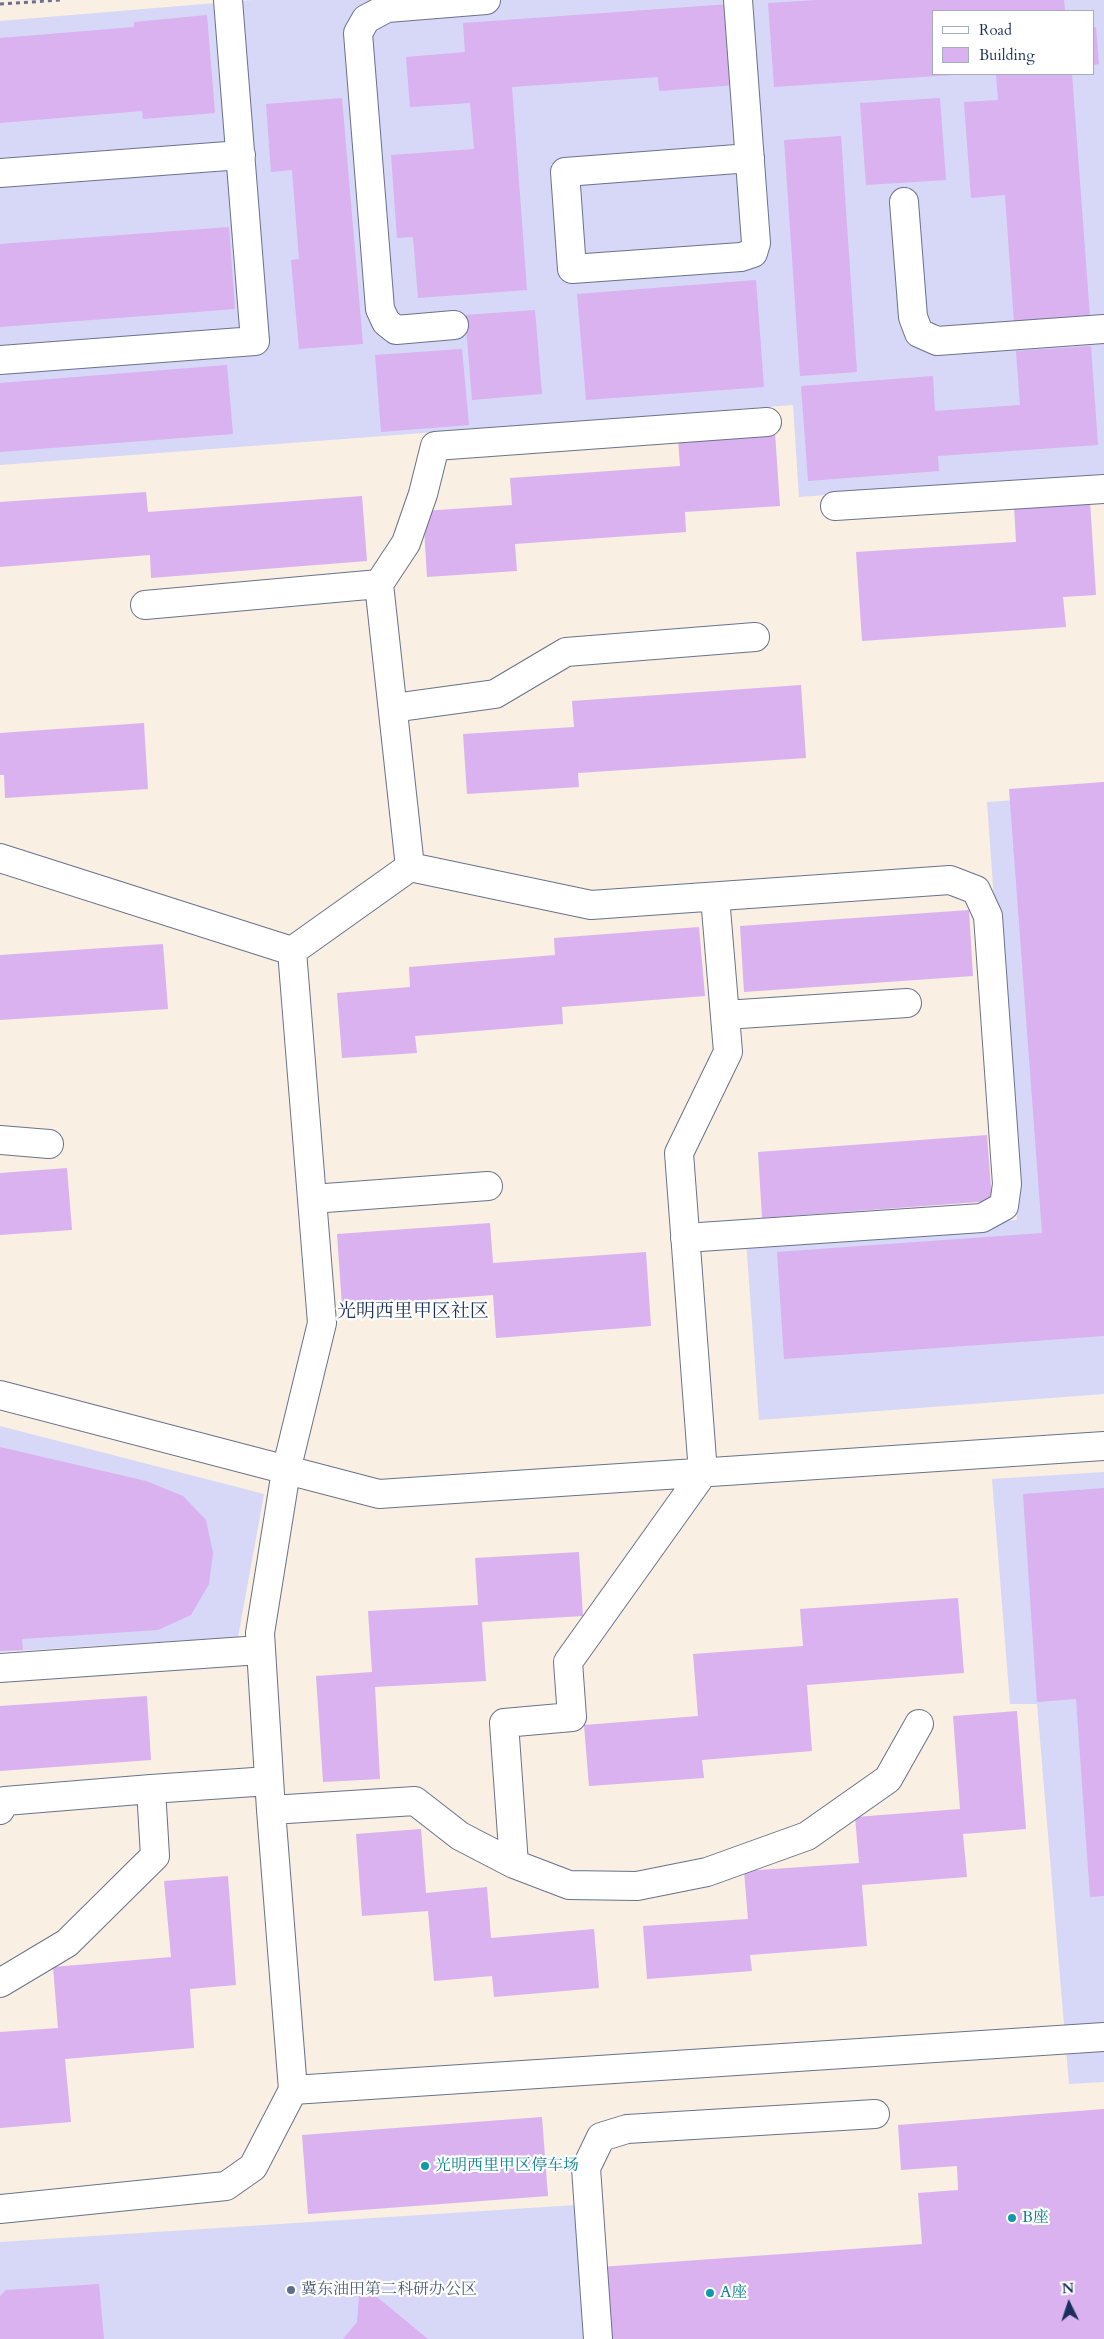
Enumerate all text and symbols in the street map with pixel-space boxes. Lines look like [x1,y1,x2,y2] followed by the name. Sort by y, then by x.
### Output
[932,10,1094,75] legend
[979,20,1012,40] text: Road
[979,45,1035,65] text: Building
[337,1302,489,1324] district label: 光明西里甲区社区
[435,2156,579,2176] place label: 光明西里甲区停车场
[419,2160,431,2172] marker: 光明西里甲区停车场
[1022,2208,1049,2228] place label: B座
[1006,2212,1018,2224] marker: B座
[1044,2279,1094,2329] north arrow
[1061,2279,1075,2298] text: N
[301,2280,477,2300] place label: 冀东油田第二科研办公区
[720,2283,747,2303] place label: A座
[285,2284,297,2296] marker: 冀东油田第二科研办公区
[704,2287,716,2299] marker: A座

